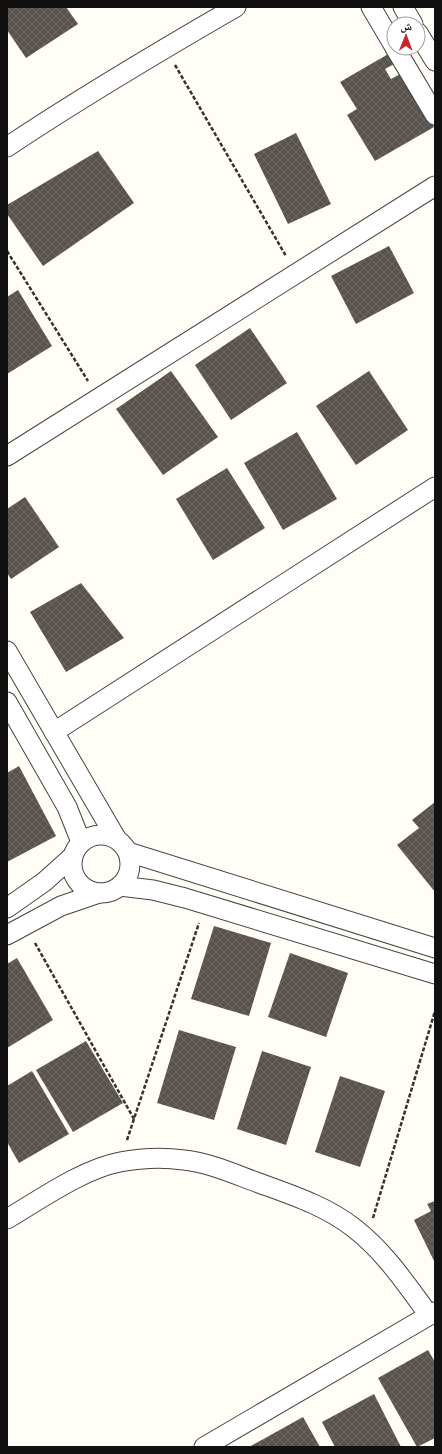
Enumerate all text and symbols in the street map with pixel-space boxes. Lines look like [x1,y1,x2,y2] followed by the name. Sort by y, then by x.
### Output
[386,16,426,56] north arrow
[400,18,412,34] text: ش

